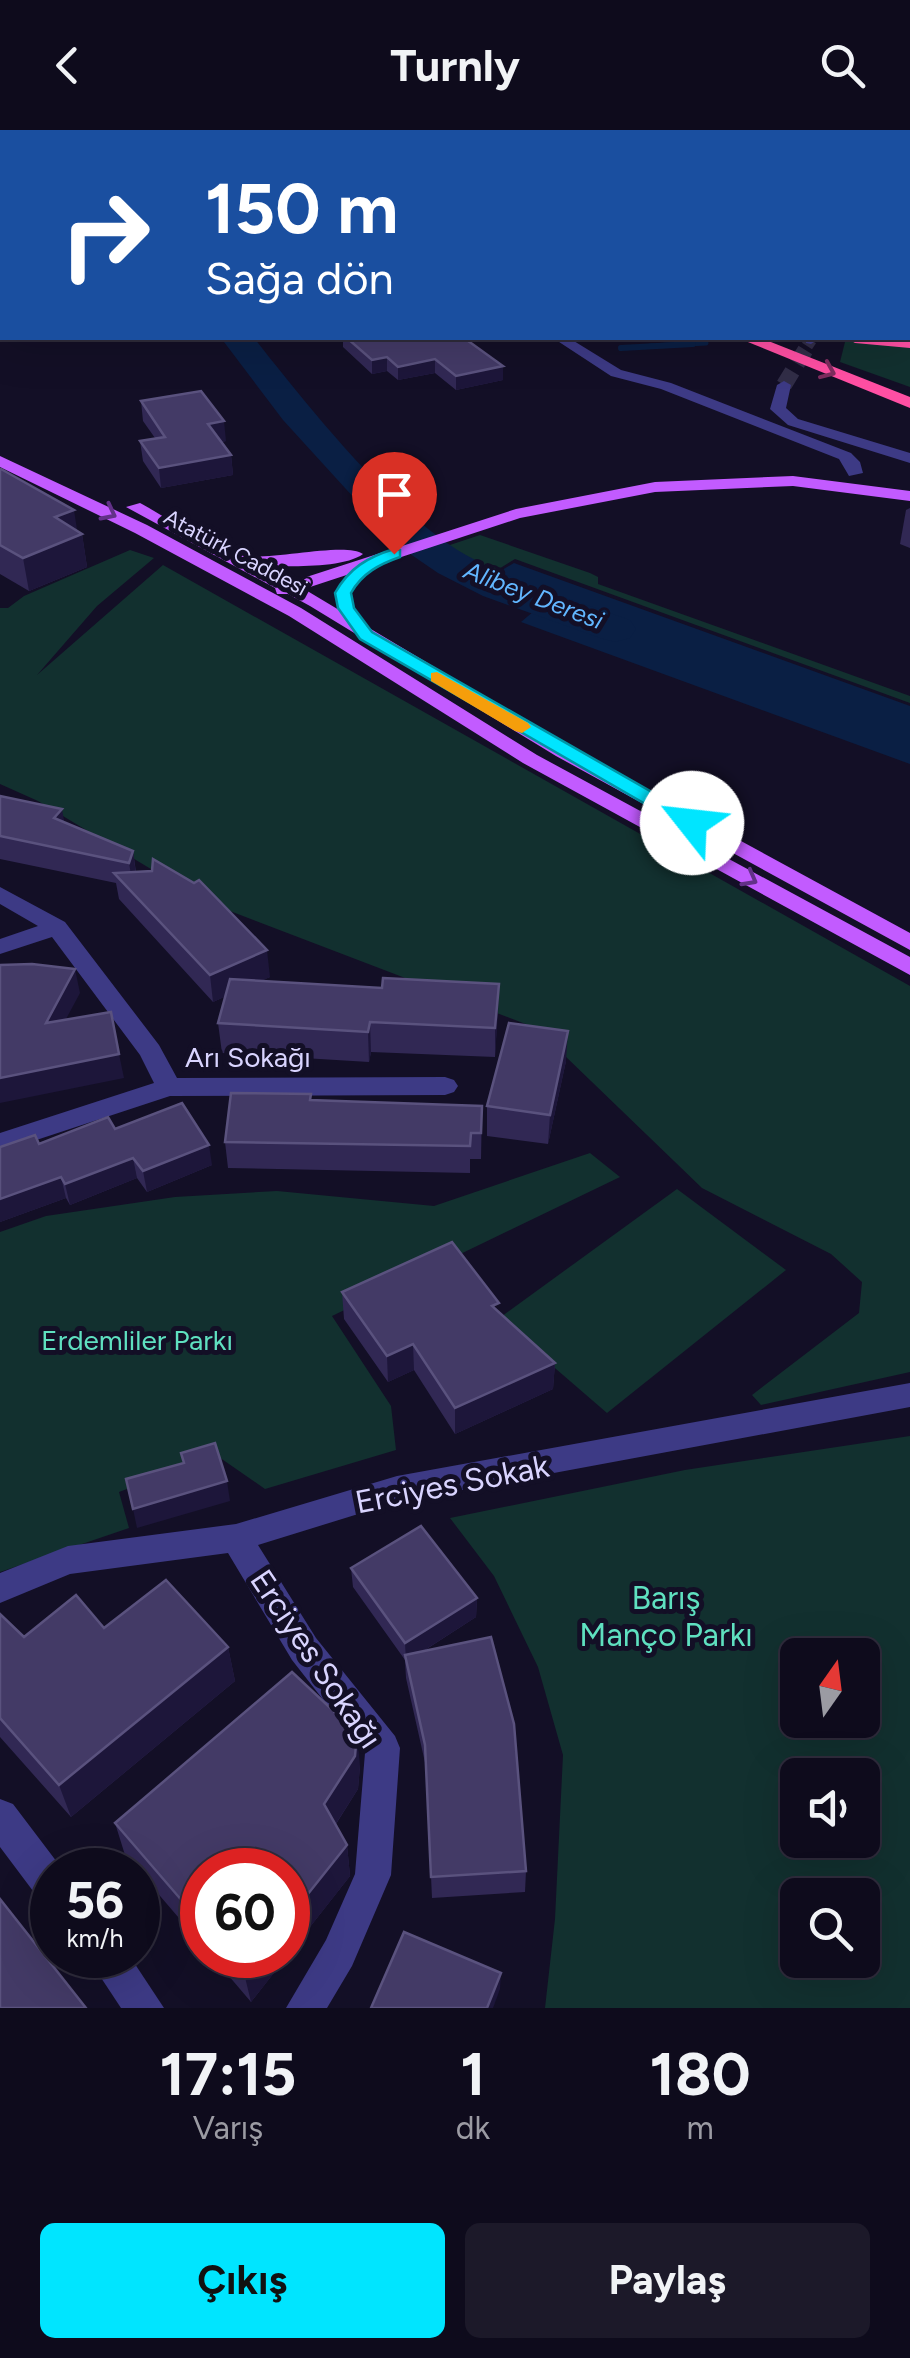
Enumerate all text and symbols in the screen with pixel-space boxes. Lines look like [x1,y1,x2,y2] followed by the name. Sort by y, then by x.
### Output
[40,38,95,93] icon: back
[390,38,520,92] text: Turnly
[815,38,870,93] icon: search
[205,166,398,251] text: 150 m
[40,170,170,300] icon: right
[205,251,394,305] text: Sağa dön
[818,360,836,380] one-way arrow
[352,452,437,555] pin
[367,467,422,522] icon: arrive
[99,501,117,521] one-way arrow
[159,503,312,602] street label: Atatürk Caddesi
[459,554,608,635] water label: Alibey Deresi
[640,771,744,875] position arrow
[739,867,758,886] one-way arrow
[185,1040,311,1074] street label: Arı Sokağı
[41,1323,233,1357] park label: Erdemliler Parkı
[352,1447,553,1521] street label: Erciyes Sokak
[242,1563,390,1755] street label: Erciyes Sokağı
[579,1579,753,1654] park label: Barış Manço Parkı
[780,1638,880,1738] north arrow
[780,1638,880,1978] map controls
[780,1758,880,1858] button: sound
[180,1848,310,1978] speed limit sign: 60
[66,1870,124,1931] text: 56
[780,1878,880,1978] button: search
[66,1923,124,1953] text: km/h
[159,2038,296,2110] text: 17:15
[460,2038,486,2110] text: 1
[650,2038,751,2110] text: 180
[193,2109,263,2147] text: Varış
[456,2109,490,2147] text: dk
[686,2109,714,2147] text: m
[40,2223,445,2338] button: Çıkış
[465,2223,870,2338] button: Paylaş

